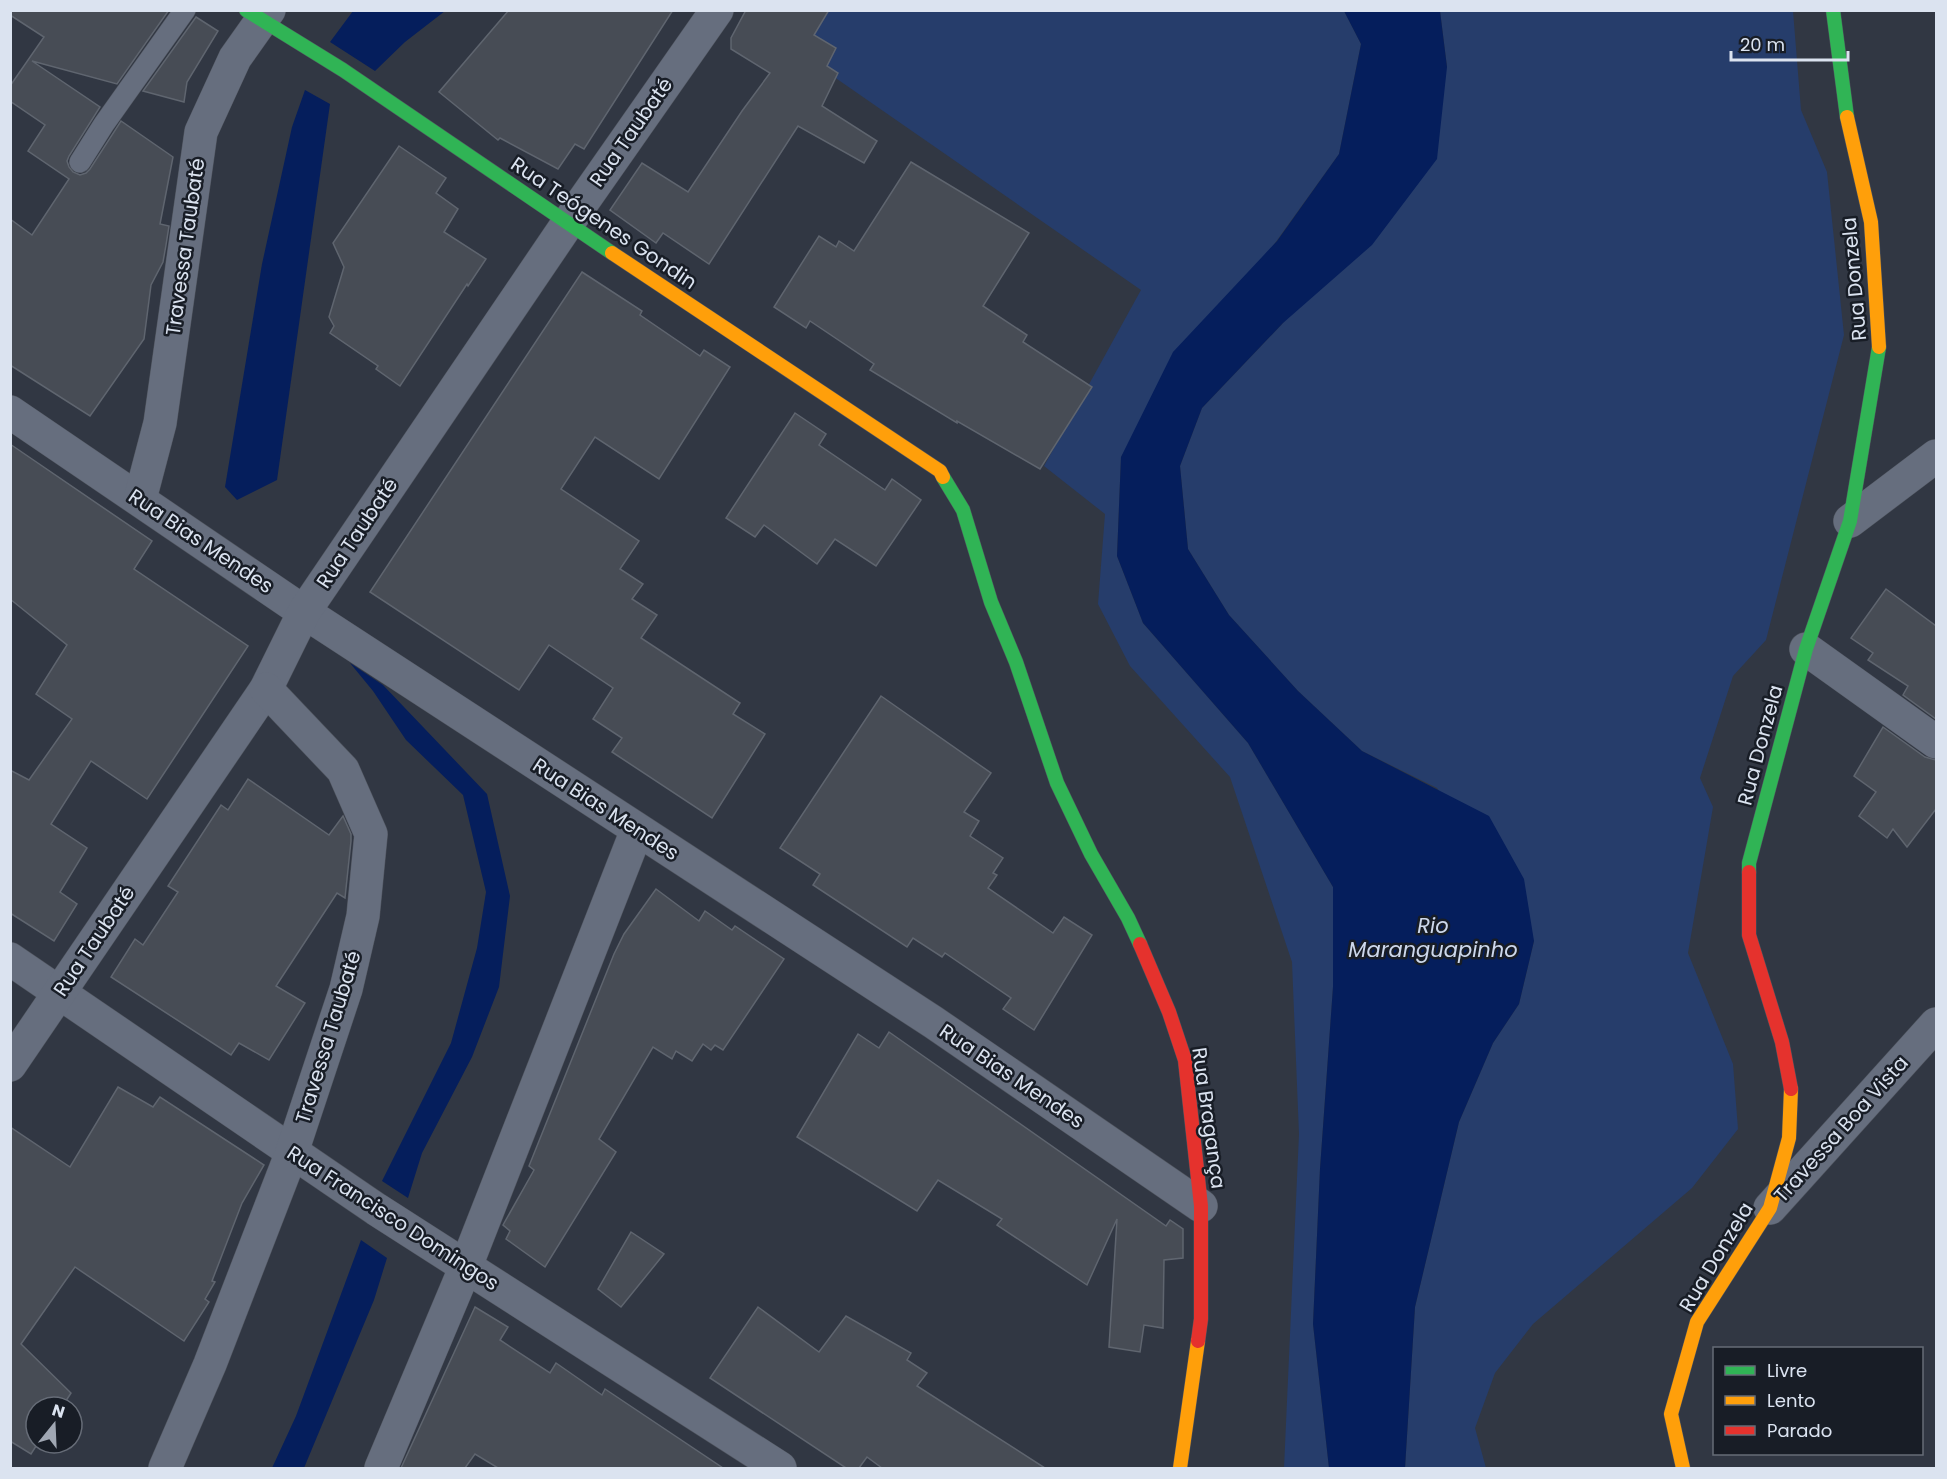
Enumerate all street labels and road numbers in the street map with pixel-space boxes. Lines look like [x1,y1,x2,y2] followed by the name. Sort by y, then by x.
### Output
[583,72,679,192] street label: Rua Taubaté
[505,150,703,296] street label: Rua Teógenes Gondin
[159,156,211,338] street label: Travessa Taubaté
[1835,216,1873,342] street label: Rua Donzela
[310,472,404,594] street label: Rua Taubaté
[123,482,279,600] street label: Rua Bias Mendes
[1730,682,1790,808] street label: Rua Donzela
[527,751,685,867] street label: Rua Bias Mendes
[47,880,141,1002] street label: Rua Taubaté
[288,947,368,1127] street label: Travessa Taubaté
[934,1017,1090,1135] street label: Rua Bias Mendes
[1185,1045,1233,1191] street label: Rua Bragança
[1767,1049,1915,1209] street label: Travessa Boa Vista
[282,1139,504,1297] street label: Rua Francisco Domingos
[1672,1197,1760,1317] street label: Rua Donzela

